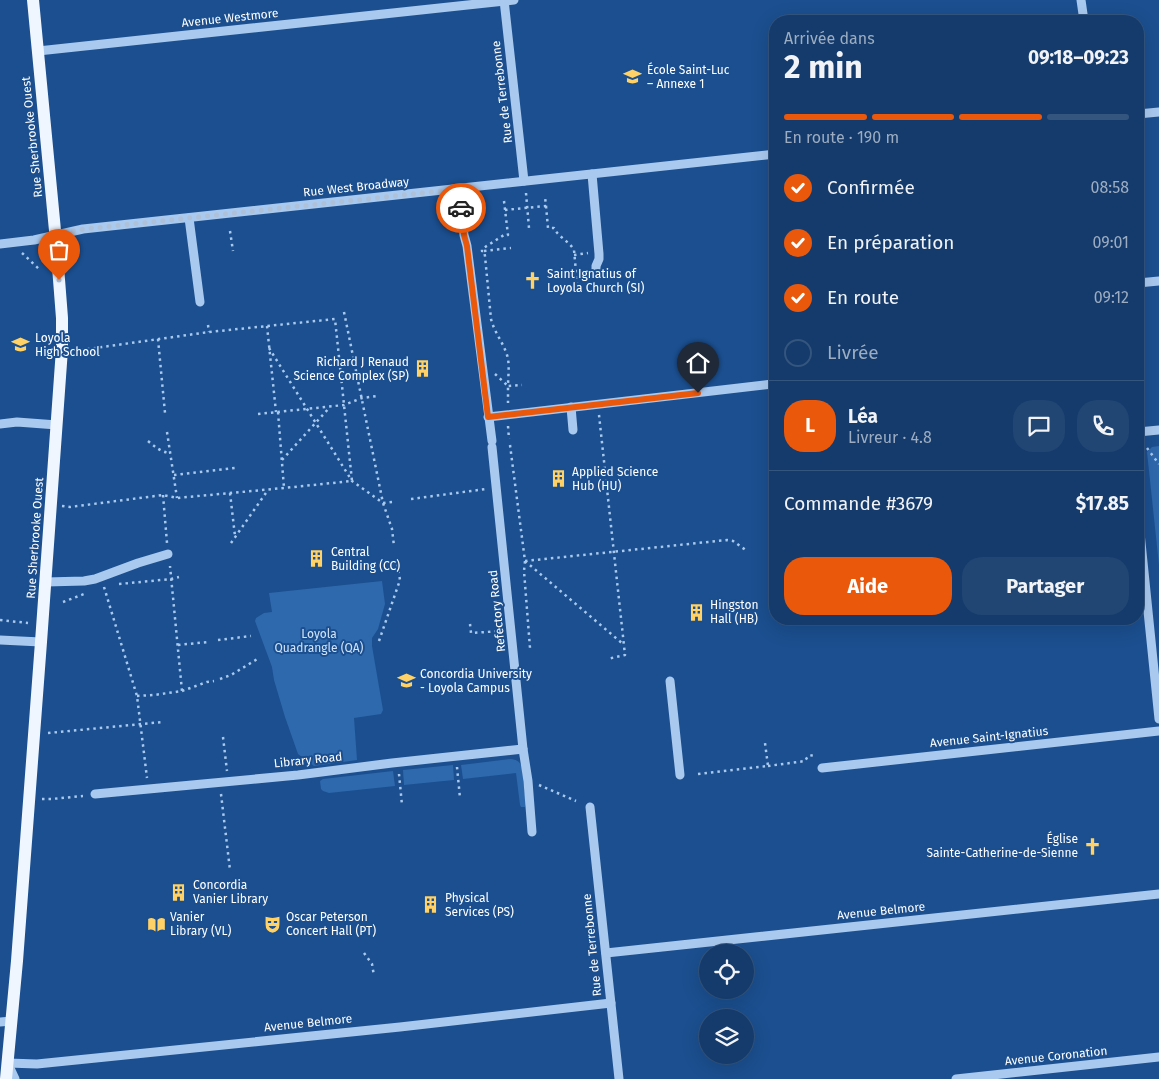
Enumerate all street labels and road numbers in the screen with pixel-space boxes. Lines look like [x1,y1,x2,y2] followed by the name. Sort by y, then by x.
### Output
[181,6,279,30] street label: Avenue Westmore
[489,40,515,144] street label: Rue de Terrebonne
[19,75,45,198] street label: Rue Sherbrooke Ouest
[302,174,410,200] street label: Rue West Broadway
[24,476,46,599] street label: Rue Sherbrooke Ouest
[486,569,508,653] street label: Refectory Road
[929,724,1049,750] street label: Avenue Saint-Ignatius
[273,749,343,771] street label: Library Road
[580,893,604,997] street label: Rue de Terrebonne
[836,899,926,923] street label: Avenue Belmore
[263,1011,353,1035] street label: Avenue Belmore
[1004,1044,1108,1068] street label: Avenue Coronation

